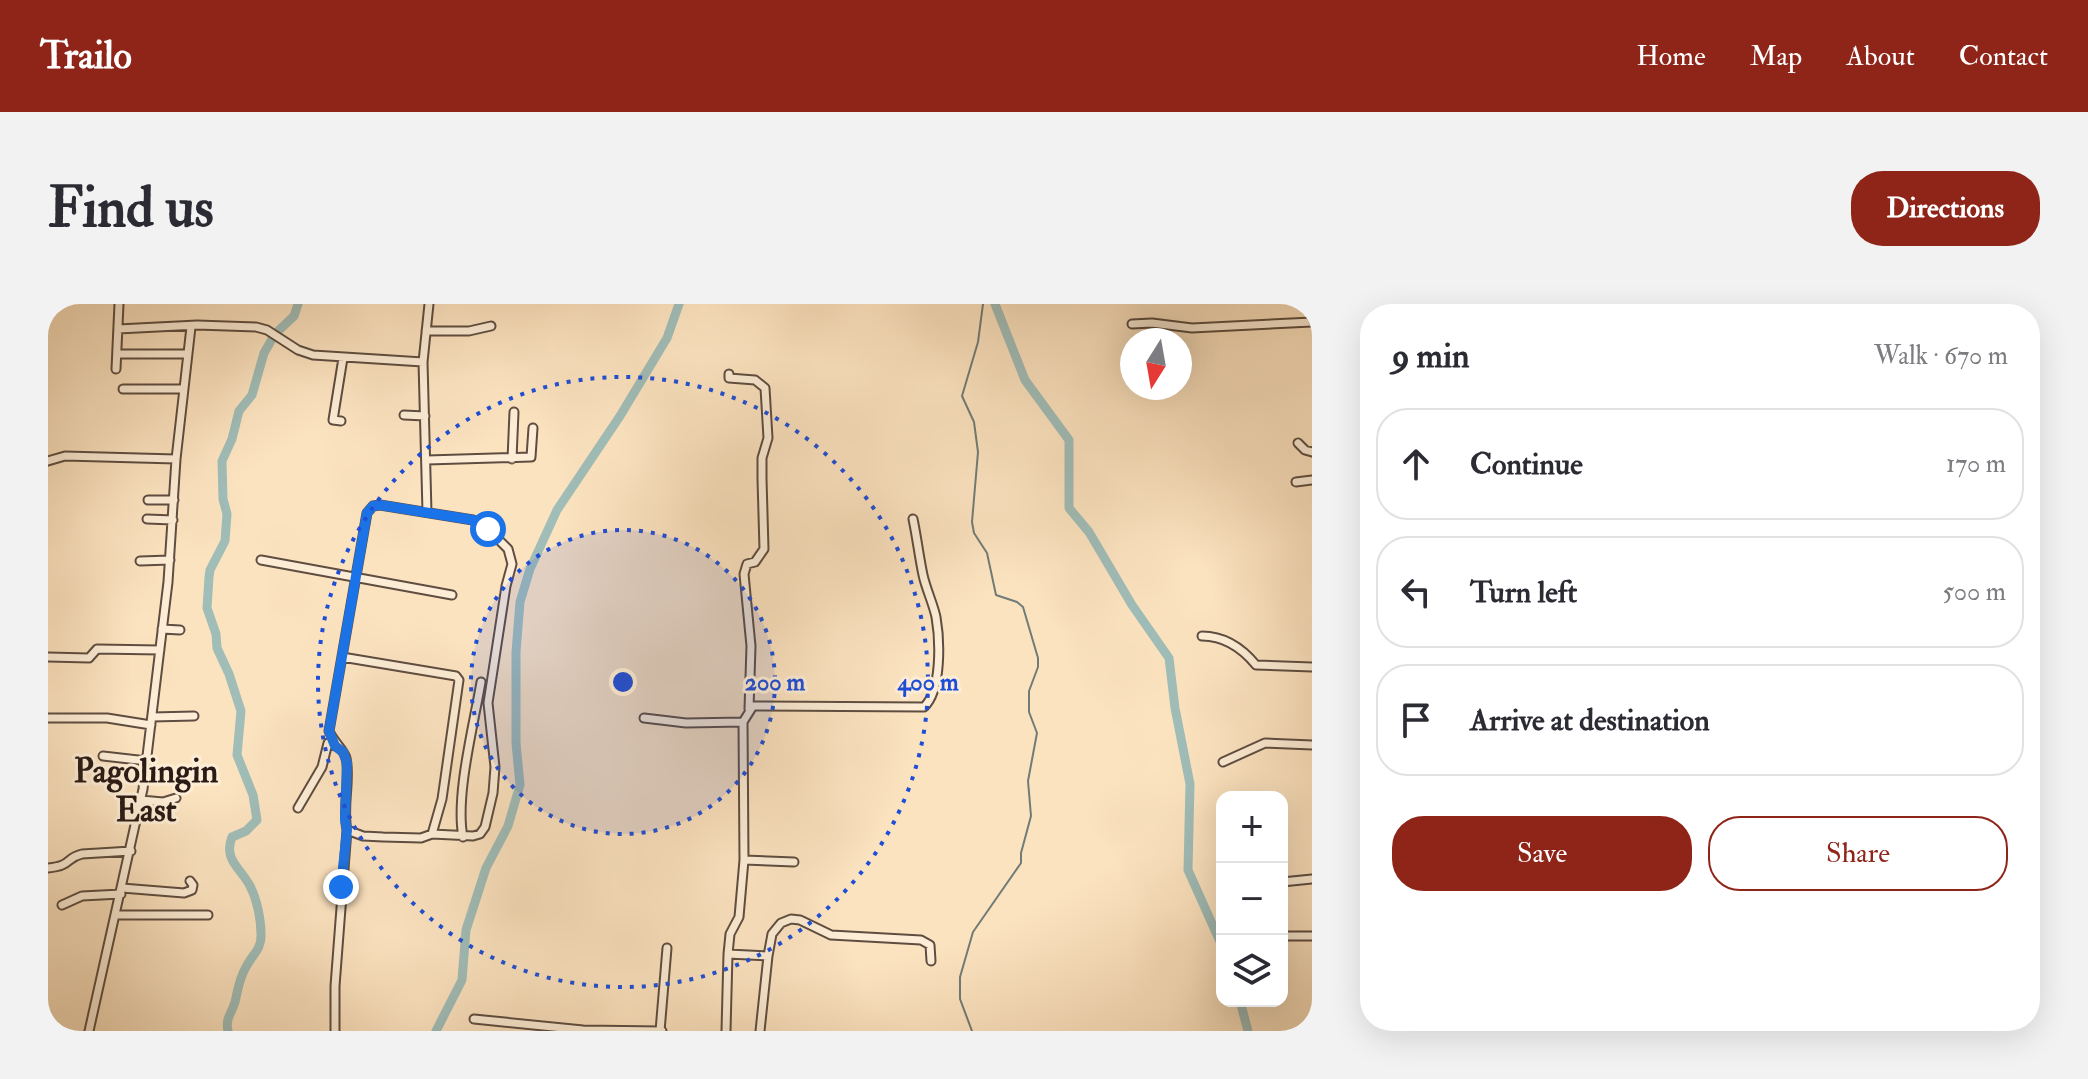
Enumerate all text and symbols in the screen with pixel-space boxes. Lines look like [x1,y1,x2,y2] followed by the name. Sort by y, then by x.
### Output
[40,32,132,80] text: Trailo
[1636,39,1706,74] text: Home
[1750,39,1802,74] text: Map
[1846,39,1915,74] text: About
[1959,39,2048,74] text: Contact
[1851,171,2040,246] button: Directions
[48,173,214,244] text: Find us
[1120,328,1192,400] north arrow
[1392,335,1470,378] text: 9 min
[1874,340,2008,372] text: Walk · 670 m
[1394,442,1438,486] icon: ahead
[1470,446,1583,483] text: Continue
[1946,448,2006,480] text: 170 m
[470,511,506,547] route start
[1394,570,1438,614] icon: left
[1470,574,1577,611] text: Turn left
[1942,576,2006,608] text: 500 m
[745,667,806,698] text: 200 m
[896,667,959,698] text: 400 m
[609,668,637,696] centre of rings
[1394,698,1438,742] icon: arrive
[1470,702,1710,739] text: Arrive at destination
[74,750,219,832] district label: Pagolingin East
[1216,791,1288,1007] map controls
[1216,791,1288,863] button: +
[1392,816,1692,891] button: Save
[1708,816,2008,891] button: Share
[1216,863,1288,935] button: −
[323,869,359,905] route end
[1216,935,1288,1007] button: layers

